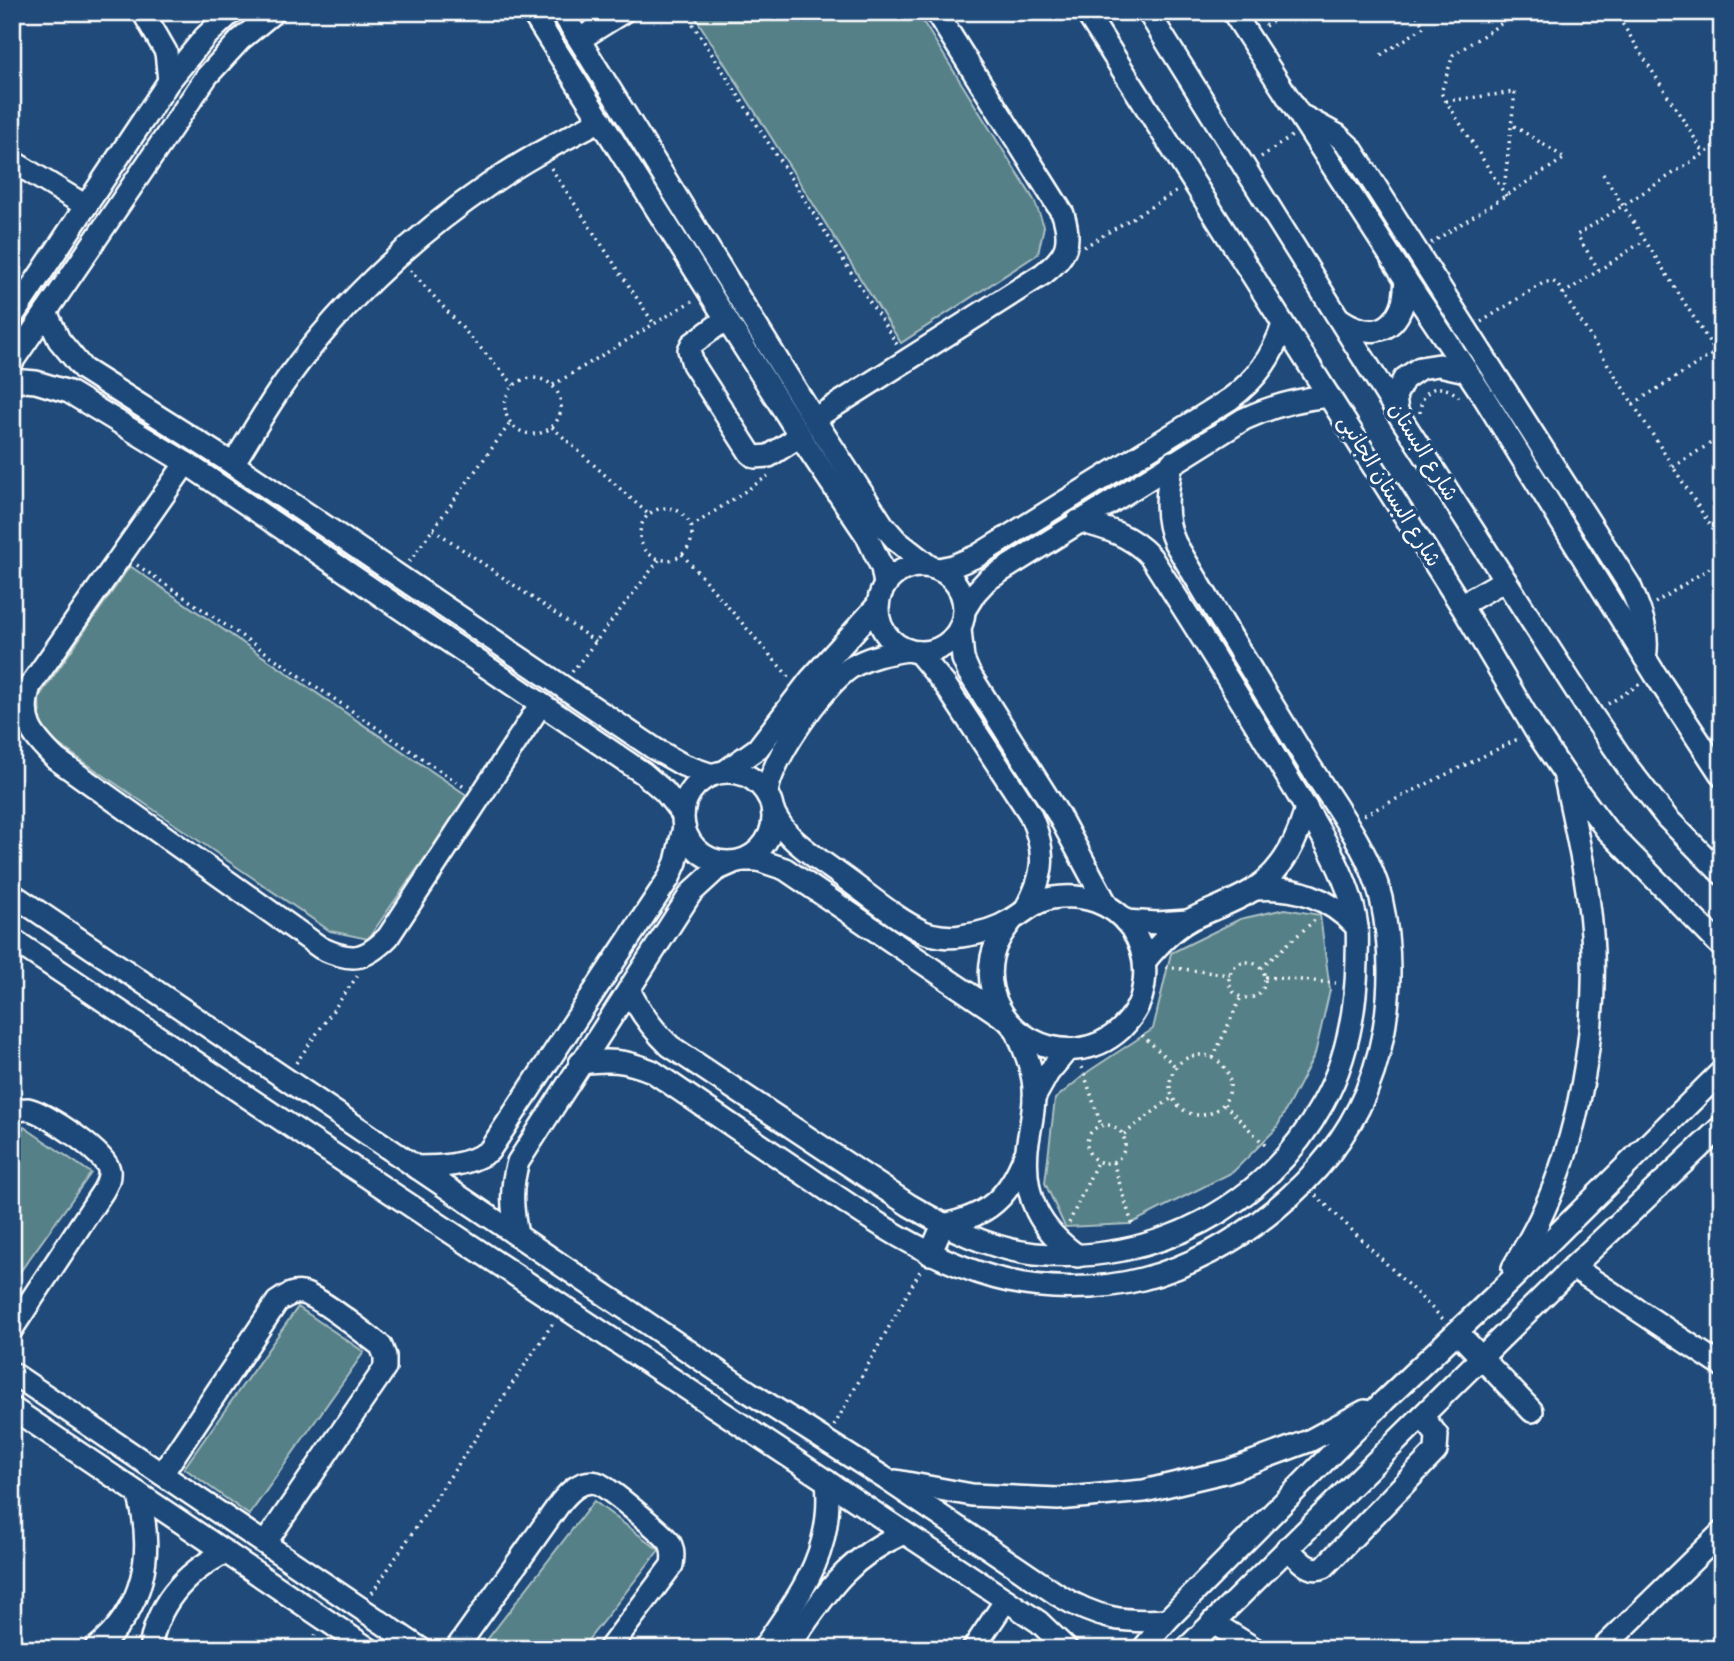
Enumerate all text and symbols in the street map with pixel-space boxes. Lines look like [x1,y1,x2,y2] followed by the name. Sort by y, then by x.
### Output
[1382,397,1464,507] street label: شارع البستان
[1331,410,1447,572] street label: شارع البستان الجانبى

